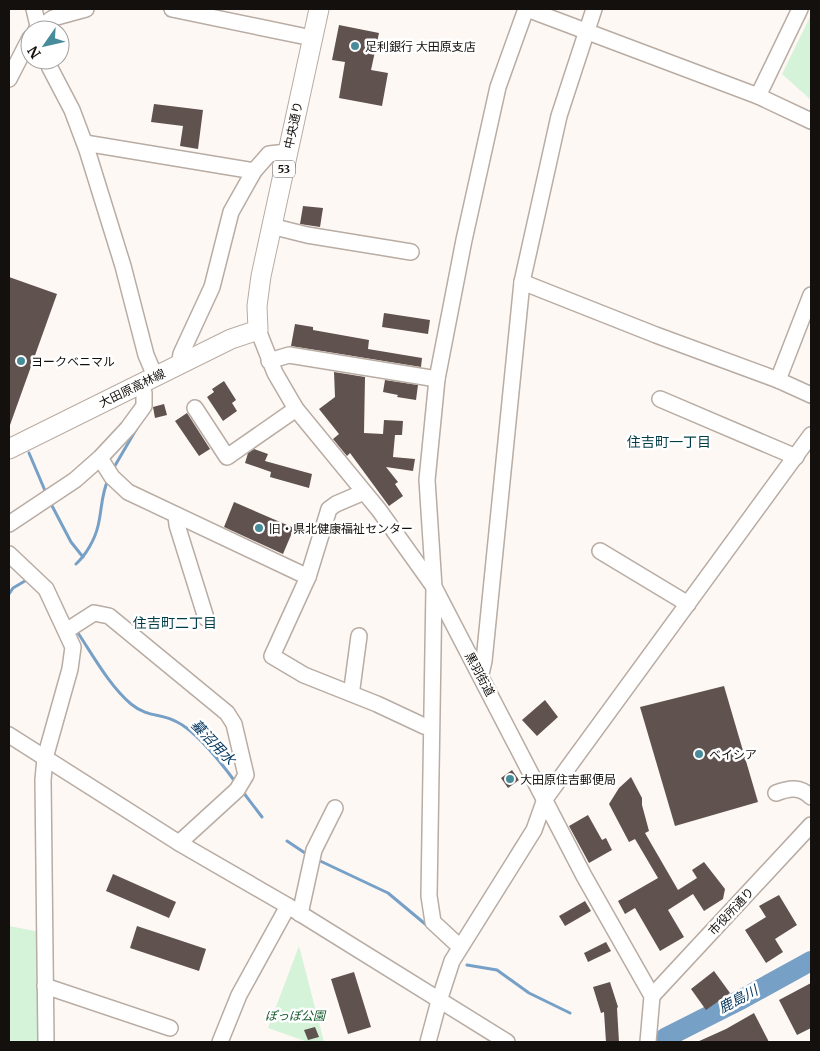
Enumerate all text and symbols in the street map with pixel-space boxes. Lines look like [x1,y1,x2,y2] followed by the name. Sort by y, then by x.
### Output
[20,20,70,70] north arrow
[365,39,476,54] place label: 足利銀行 大田原支店
[349,40,361,52] marker: 足利銀行 大田原支店
[24,43,45,62] text: N
[281,100,305,150] street label: 中央通り
[273,160,295,178] road number: 53
[31,354,115,369] place label: ヨークベニマル
[15,355,27,367] marker: ヨークベニマル
[96,365,168,411] street label: 大田原高林線
[627,433,711,451] district label: 住吉町一丁目
[269,521,413,536] place label: 旧・県北健康福祉センター
[253,522,265,534] marker: 旧・県北健康福祉センター
[133,614,217,632] district label: 住吉町二丁目
[462,649,498,699] street label: 黒羽街道
[187,716,240,770] water label: 蟇沼用水
[709,747,757,762] place label: ベイシア
[693,748,705,760] marker: ベイシア
[520,772,616,787] place label: 大田原住吉郵便局
[504,773,516,785] marker: 大田原住吉郵便局
[705,884,757,938] street label: 市役所通り
[715,980,763,1017] water label: 鹿島川
[265,1008,327,1023] park label: ぽっぽ公園

